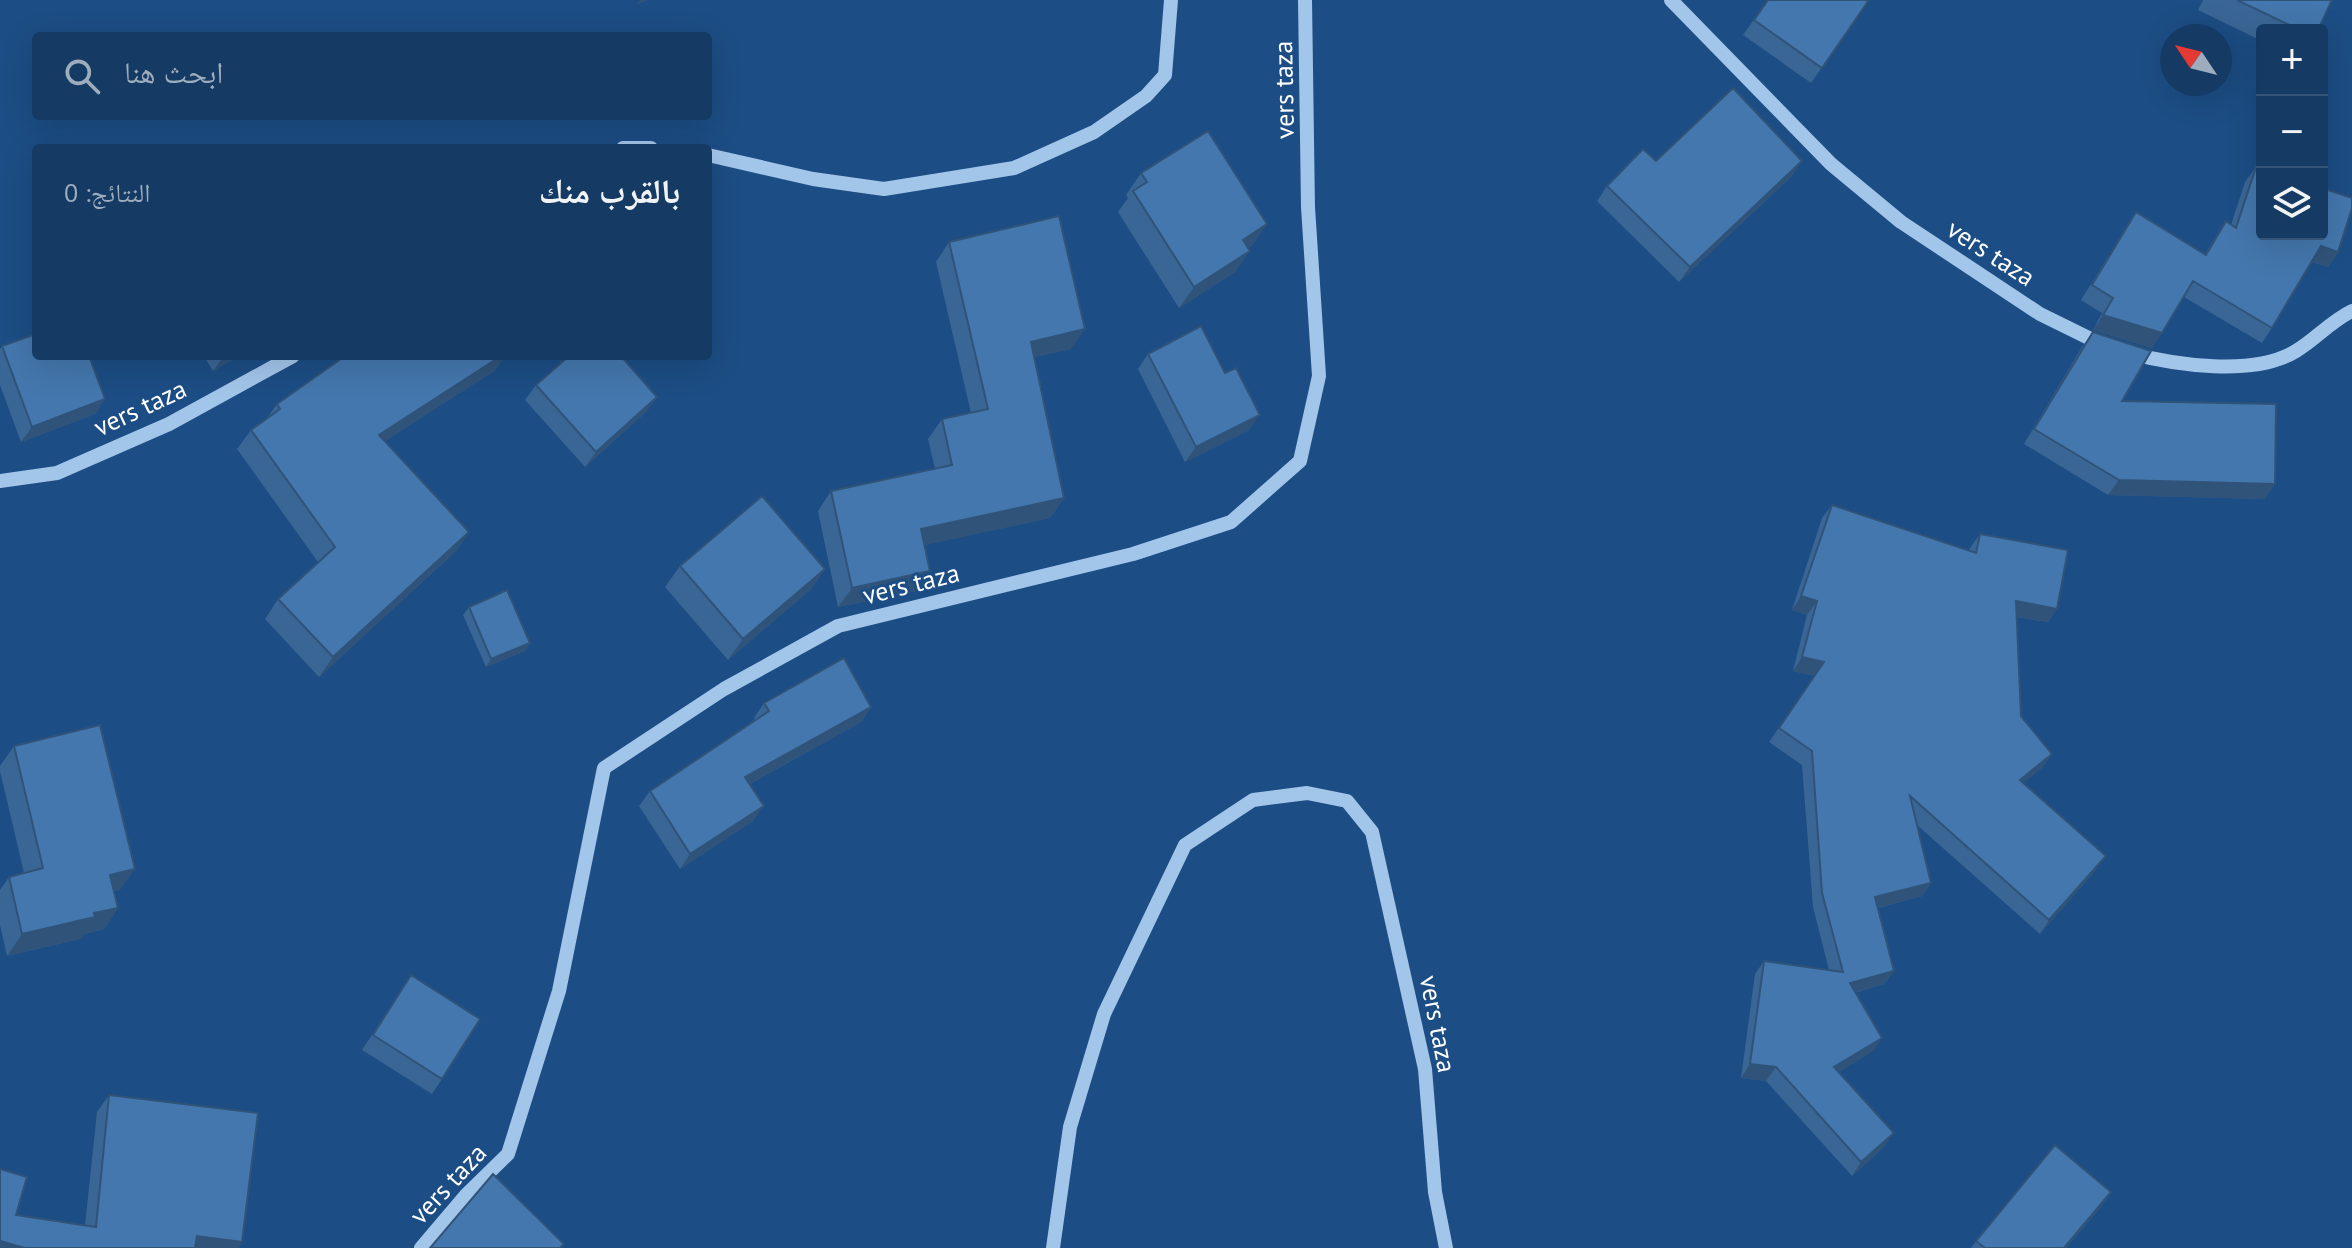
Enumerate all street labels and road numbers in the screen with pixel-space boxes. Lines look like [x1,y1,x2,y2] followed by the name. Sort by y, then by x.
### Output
[1266,41,1301,140] street label: vers taza
[1941,212,2042,293] street label: vers taza
[88,372,191,443] street label: vers taza
[859,556,963,611] street label: vers taza
[1413,972,1464,1075] street label: vers taza
[402,1136,493,1231] street label: vers taza

